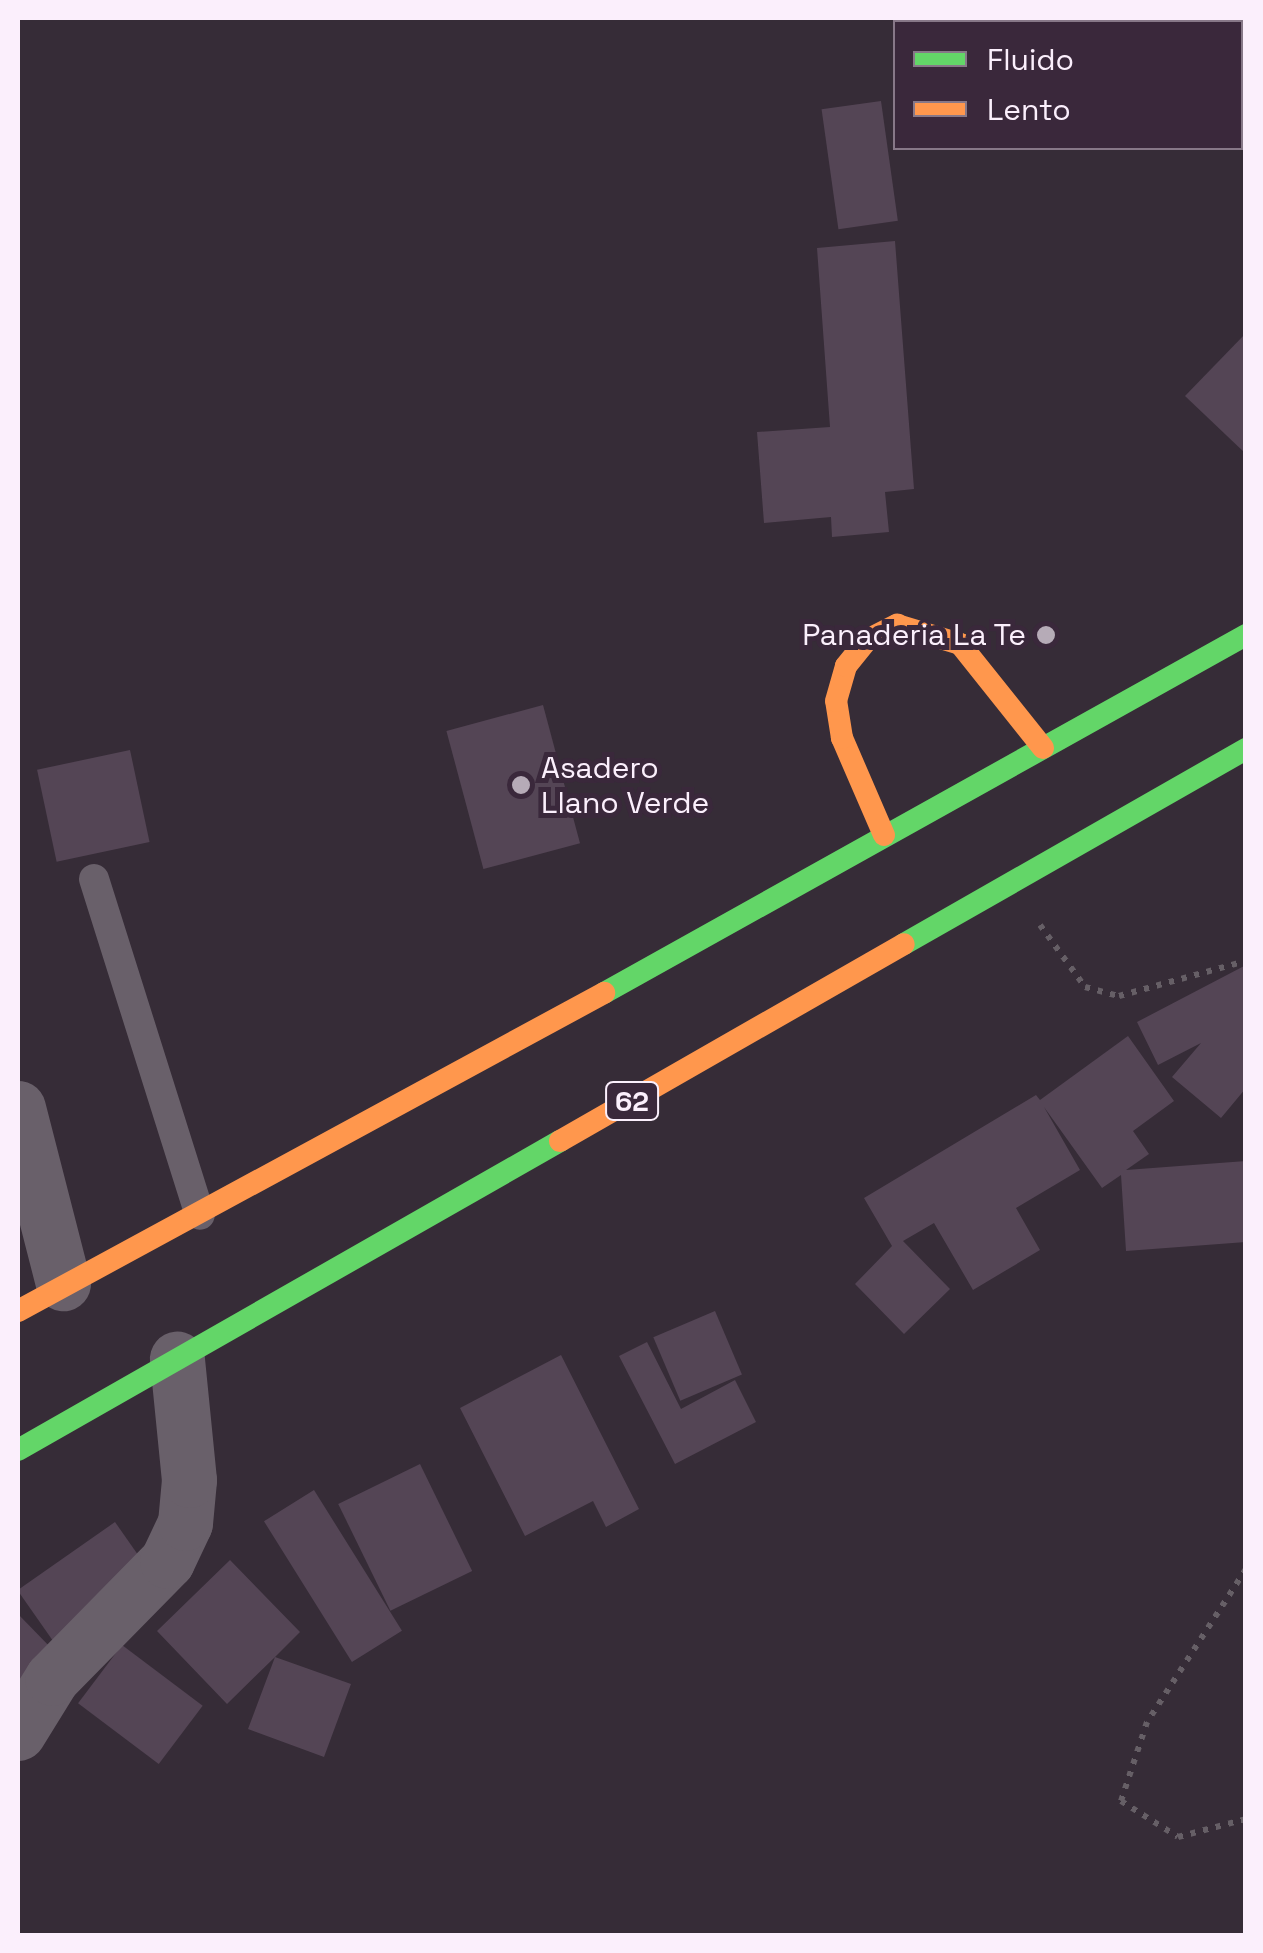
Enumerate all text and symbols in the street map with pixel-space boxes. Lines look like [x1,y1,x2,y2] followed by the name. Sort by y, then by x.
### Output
[893,20,1243,150] legend
[987,40,1074,79] text: Fluido
[987,90,1071,129] text: Lento
[801,617,1026,653] place label: Panaderia La Te
[1035,624,1057,646] marker: Panaderia La Te
[541,750,710,820] place label: Asadero Llano Verde
[510,774,532,796] marker: Asadero Llano Verde
[604,1078,660,1124] road number: 62

